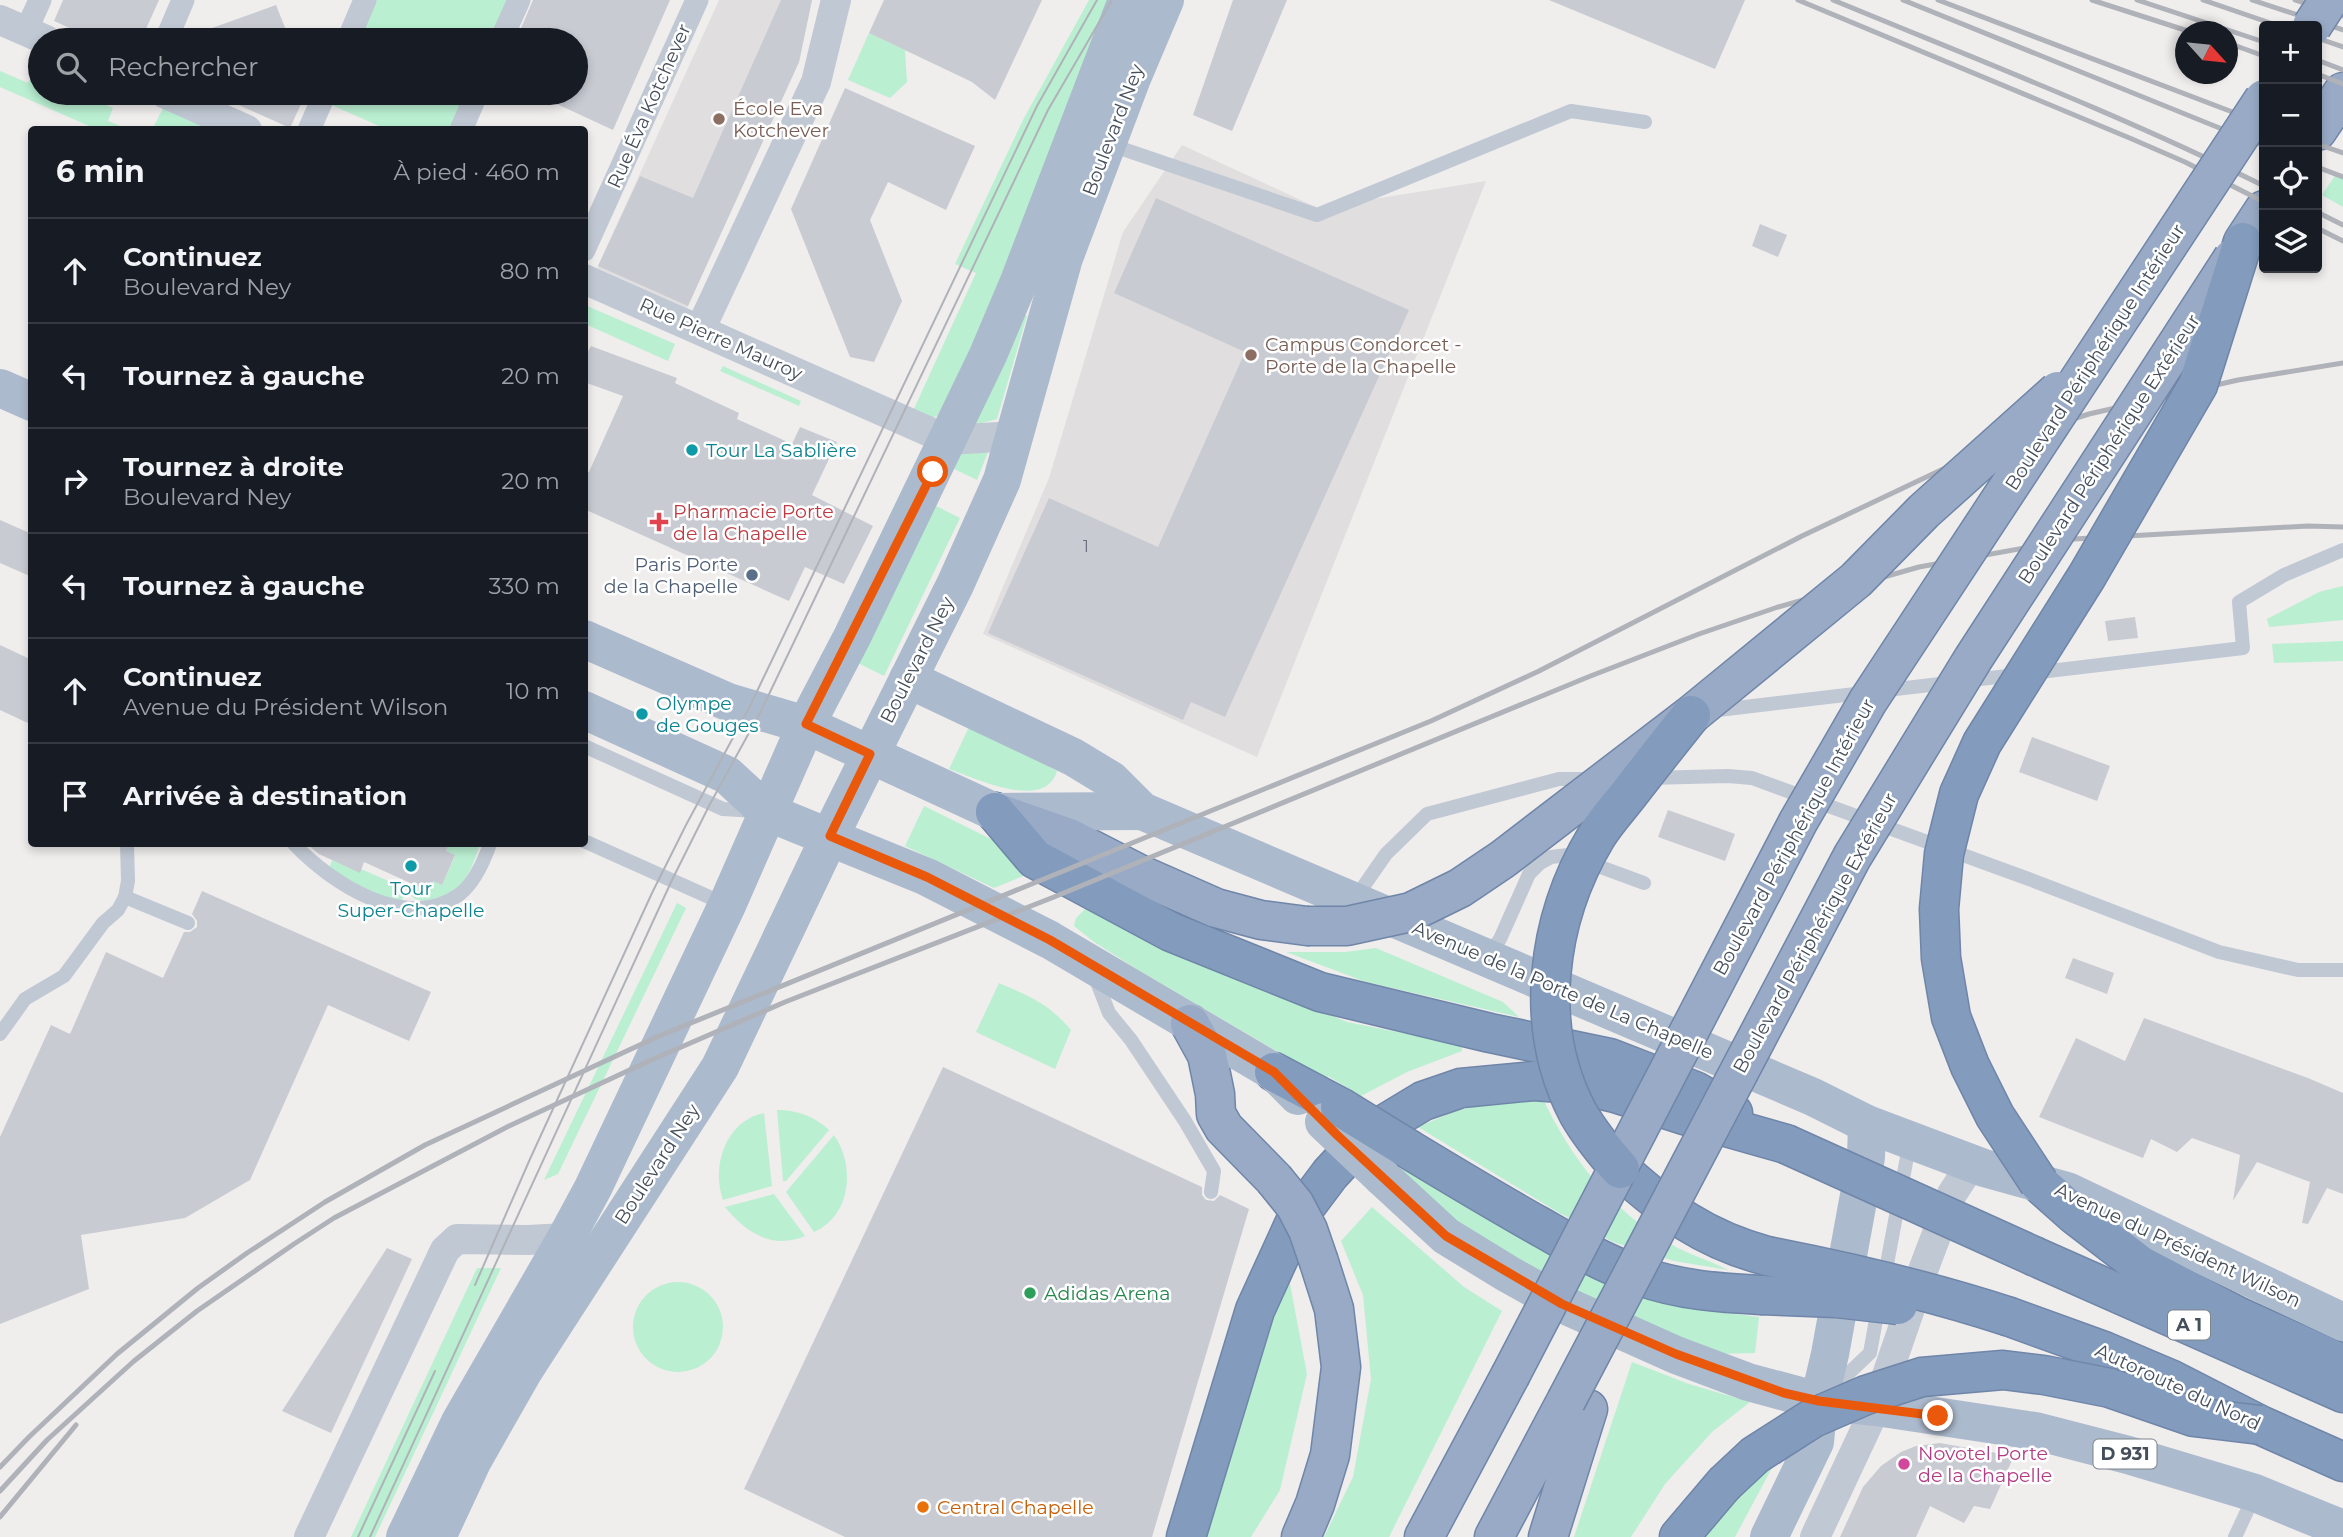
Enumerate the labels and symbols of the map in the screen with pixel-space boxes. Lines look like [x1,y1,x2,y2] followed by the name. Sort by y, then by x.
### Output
[602,20,696,192] street label: Rue Éva Kotchever
[2175,21,2238,84] north arrow
[1077,60,1149,199] street label: Boulevard Ney
[733,97,829,142] place label: École Eva Kotchever
[711,111,727,127] marker: École Eva Kotchever
[2000,219,2190,495] street label: Boulevard Périphérique Intérieur
[636,293,807,386] street label: Rue Pierre Mauroy
[2013,310,2205,588] street label: Boulevard Périphérique Extérieur
[1265,333,1462,378] place label: Campus Condorcet - Porte de la Chapelle
[1243,347,1259,363] marker: Campus Condorcet - Porte de la Chapelle
[706,439,857,462] place label: Tour La Sablière
[684,442,700,458] marker: Tour La Sablière
[917,456,948,487] route start
[673,500,834,545] place label: Pharmacie Porte de la Chapelle
[651,514,667,530] marker: Pharmacie Porte de la Chapelle
[1083,537,1089,556] house number: 1
[604,553,738,598] place label: Paris Porte de la Chapelle
[744,567,760,583] marker: Paris Porte de la Chapelle
[875,592,959,727] street label: Boulevard Ney
[656,692,758,737] place label: Olympe de Gouges
[1708,695,1880,979] street label: Boulevard Périphérique Intérieur
[634,706,650,722] marker: Olympe de Gouges
[1728,789,1902,1077] street label: Boulevard Périphérique Extérieur
[403,858,419,874] marker: Tour Super-Chapelle
[337,877,485,922] place label: Tour Super-Chapelle
[1409,916,1717,1064] street label: Avenue de la Porte de La Chapelle
[610,1099,705,1229] street label: Boulevard Ney
[2051,1178,2305,1312] street label: Avenue du Président Wilson
[1044,1282,1170,1305] place label: Adidas Arena
[1022,1285,1038,1301] marker: Adidas Arena
[2168,1310,2210,1340] road number: A 1
[2092,1339,2264,1435] street label: Autoroute du Nord
[1922,1400,1953,1431] route end
[2094,1440,2156,1469] road number: D 931
[1918,1442,2052,1487] place label: Novotel Porte de la Chapelle
[1896,1456,1912,1472] marker: Novotel Porte de la Chapelle
[937,1496,1094,1519] place label: Central Chapelle
[915,1499,931,1515] marker: Central Chapelle

